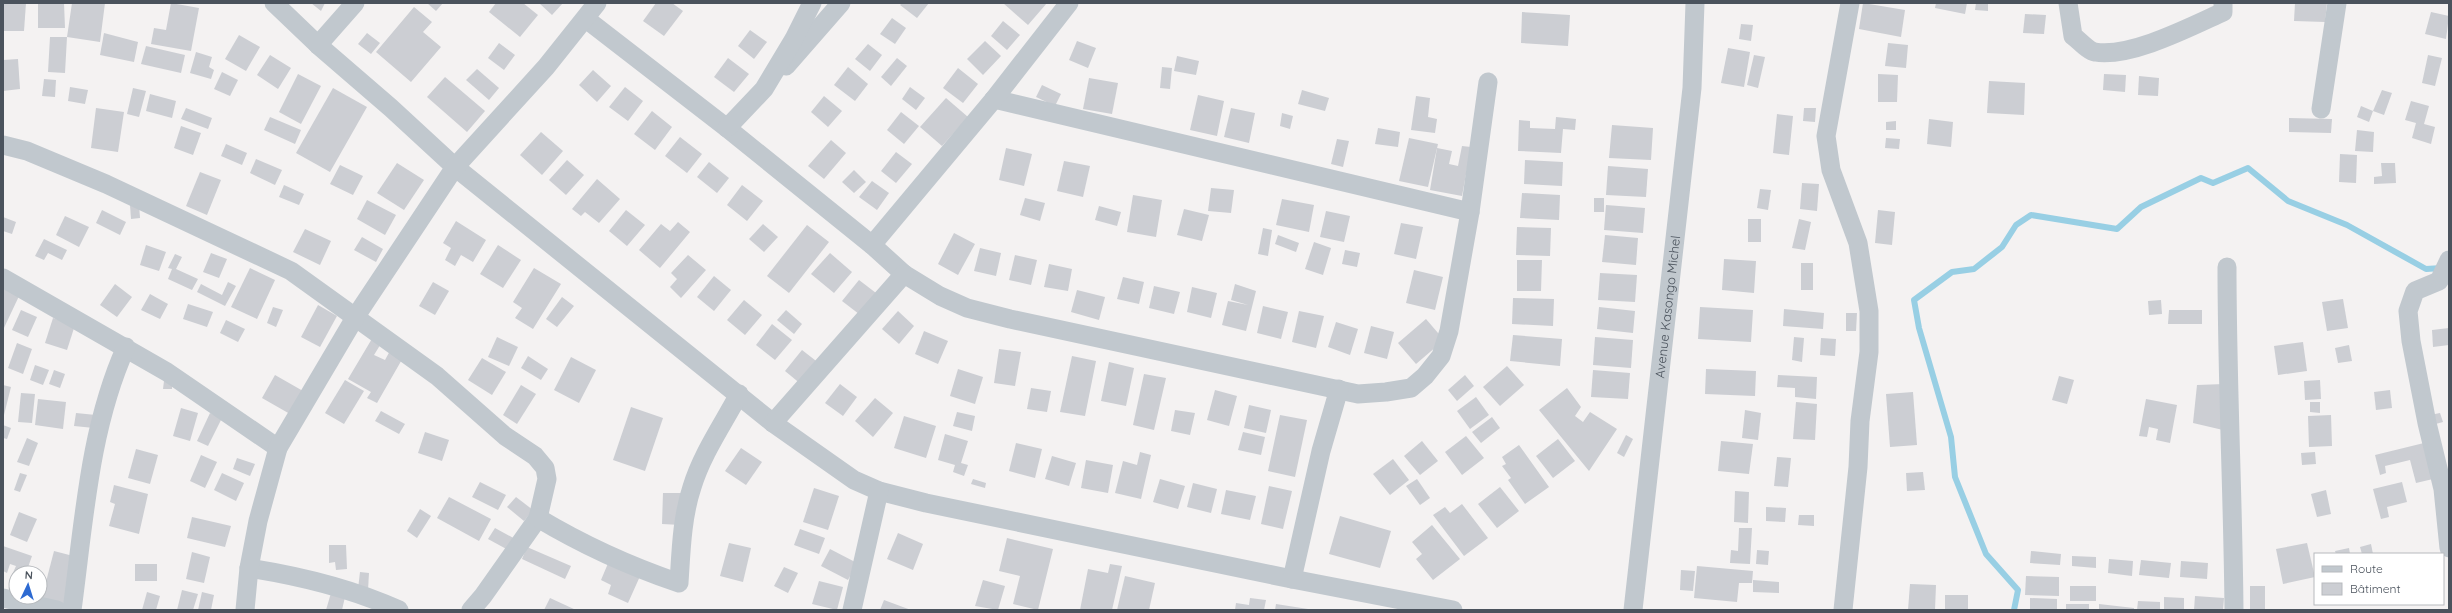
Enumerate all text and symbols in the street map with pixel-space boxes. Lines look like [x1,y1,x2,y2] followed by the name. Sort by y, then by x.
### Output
[1651,235,1683,379] street label: Avenue Kasongo Michel
[2314,553,2444,605] legend
[2350,561,2383,576] text: Route
[8,565,48,605] north arrow
[24,568,33,582] text: N
[2350,581,2400,596] text: Bâtiment

